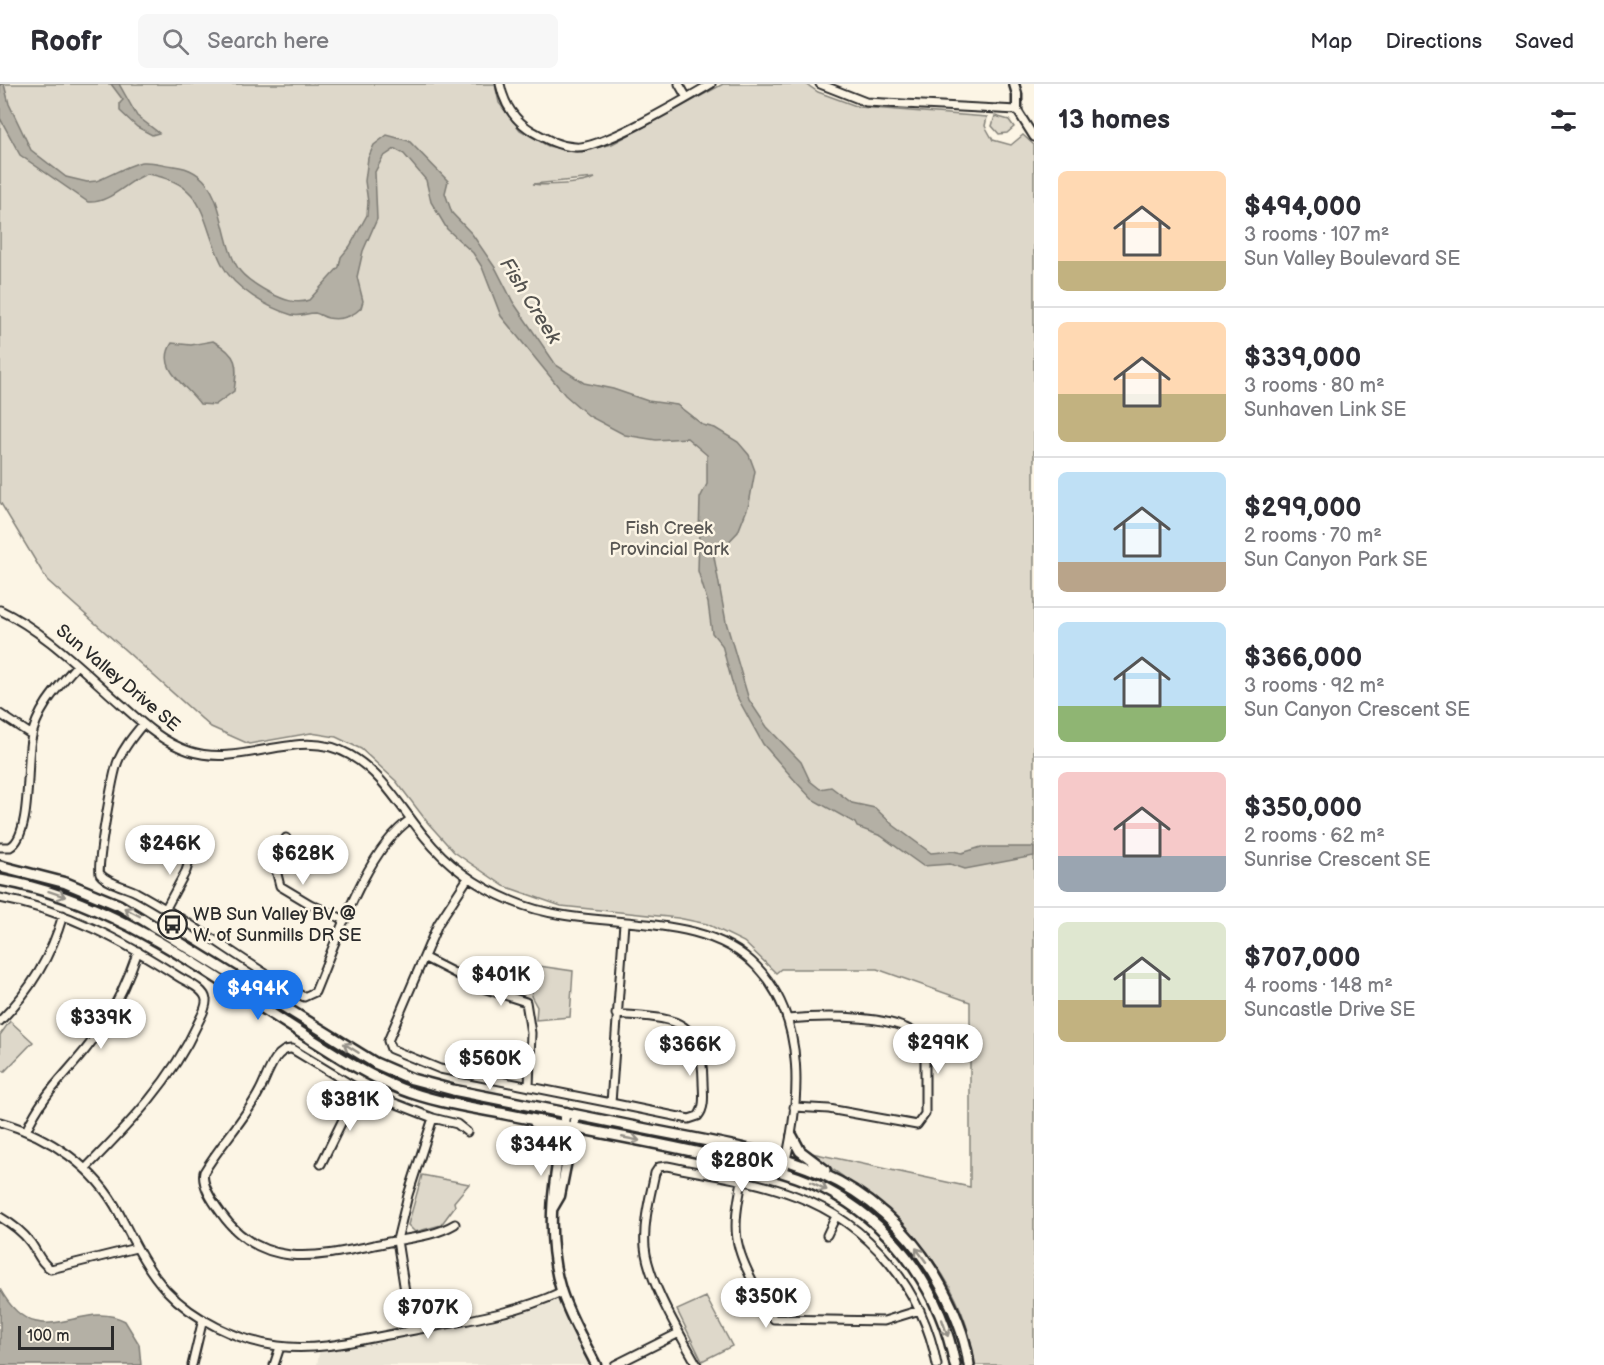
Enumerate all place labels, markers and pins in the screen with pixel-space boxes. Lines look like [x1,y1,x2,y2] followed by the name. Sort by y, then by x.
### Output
[128,825,212,876] pin: $246K
[261,835,345,886] pin: $628K
[193,904,362,946] place label: WB Sun Valley BV @ W. of Sunmills DR SE
[156,908,188,940] bus stop icon: WB Sun Valley BV @ W. of Sunmills DR SE
[459,956,543,1007] pin: $401K
[216,970,300,1021] pin: $494K
[59,999,143,1050] pin: $339K
[896,1024,980,1075] pin: $299K
[648,1026,732,1077] pin: $366K
[448,1040,532,1091] pin: $560K
[308,1081,392,1132] pin: $381K
[499,1126,583,1177] pin: $344K
[700,1142,784,1193] pin: $280K
[724,1278,808,1329] pin: $350K
[386,1289,470,1340] pin: $707K

